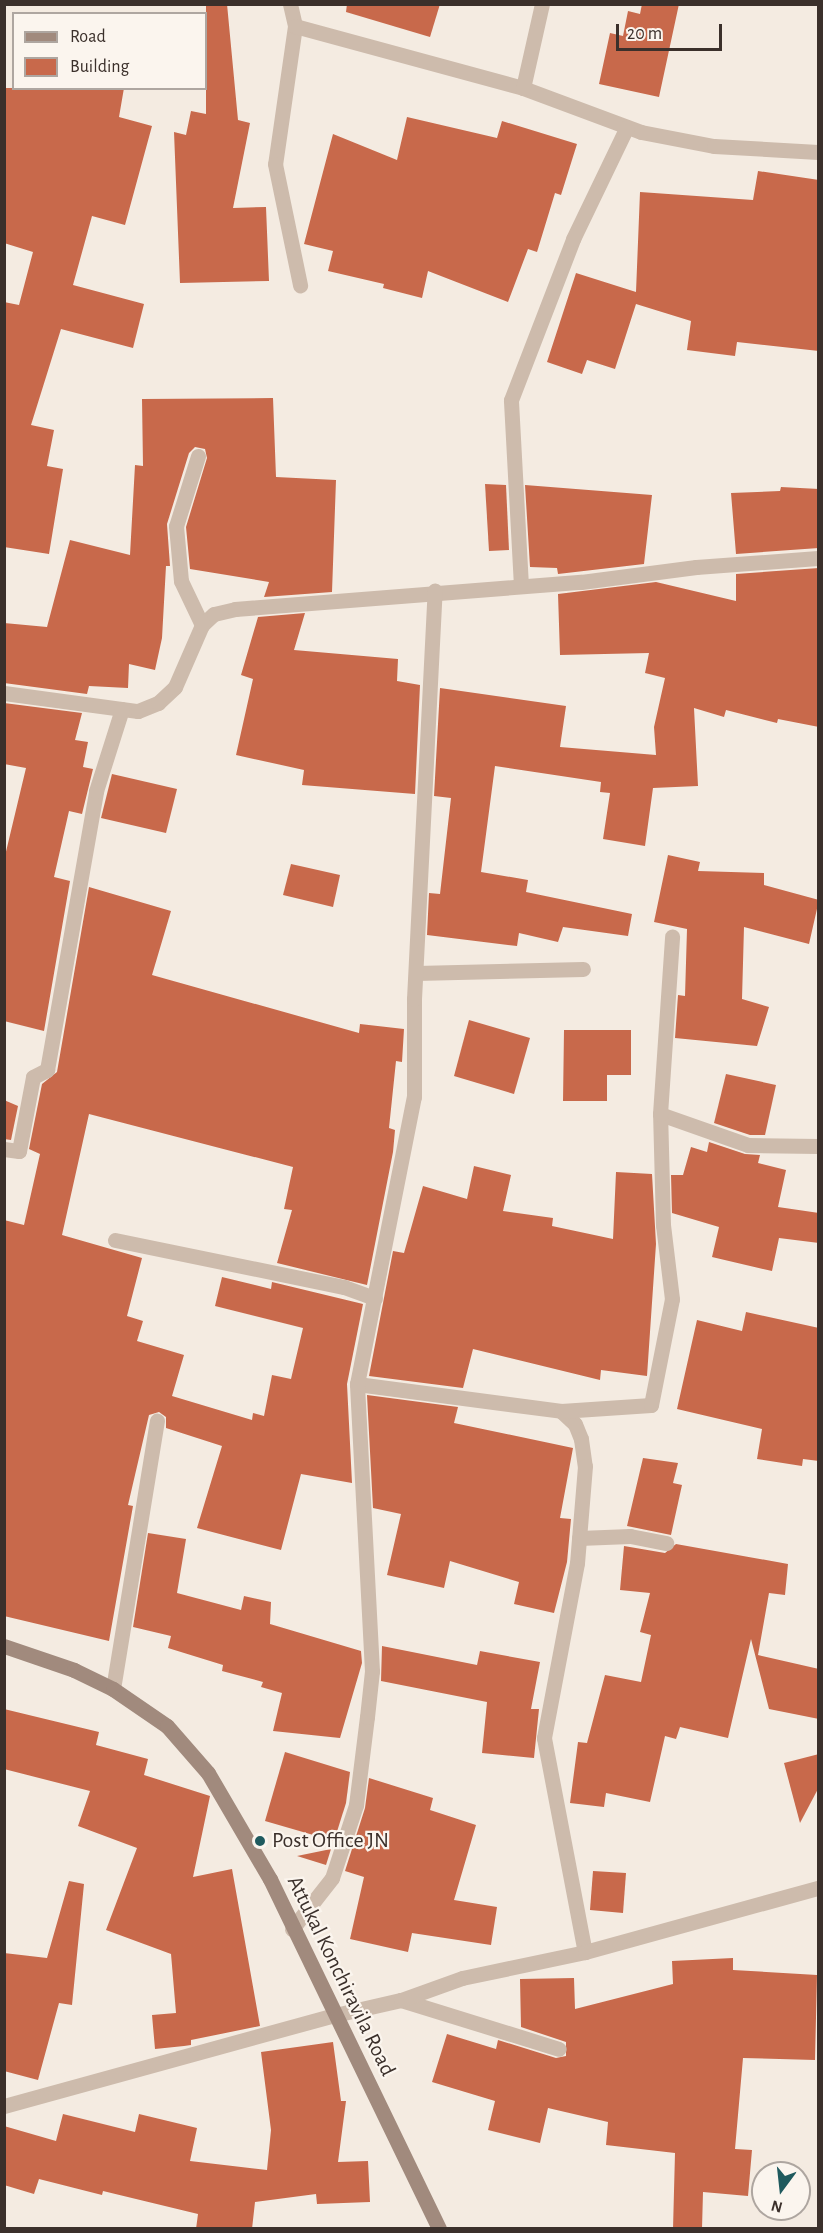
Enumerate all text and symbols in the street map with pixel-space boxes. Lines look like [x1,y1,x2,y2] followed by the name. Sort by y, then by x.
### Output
[12,12,207,90] legend
[619,12,726,50] scale bar
[627,25,662,43] text: 20 m
[70,28,106,46] text: Road
[70,58,129,76] text: Building
[272,1828,389,1854] place label: Post Office JN
[253,1834,267,1848] marker: Post Office JN
[281,1872,401,2080] street label: Attukal Konchiravila Road
[751,2161,811,2221] north arrow
[769,2197,784,2216] text: N

